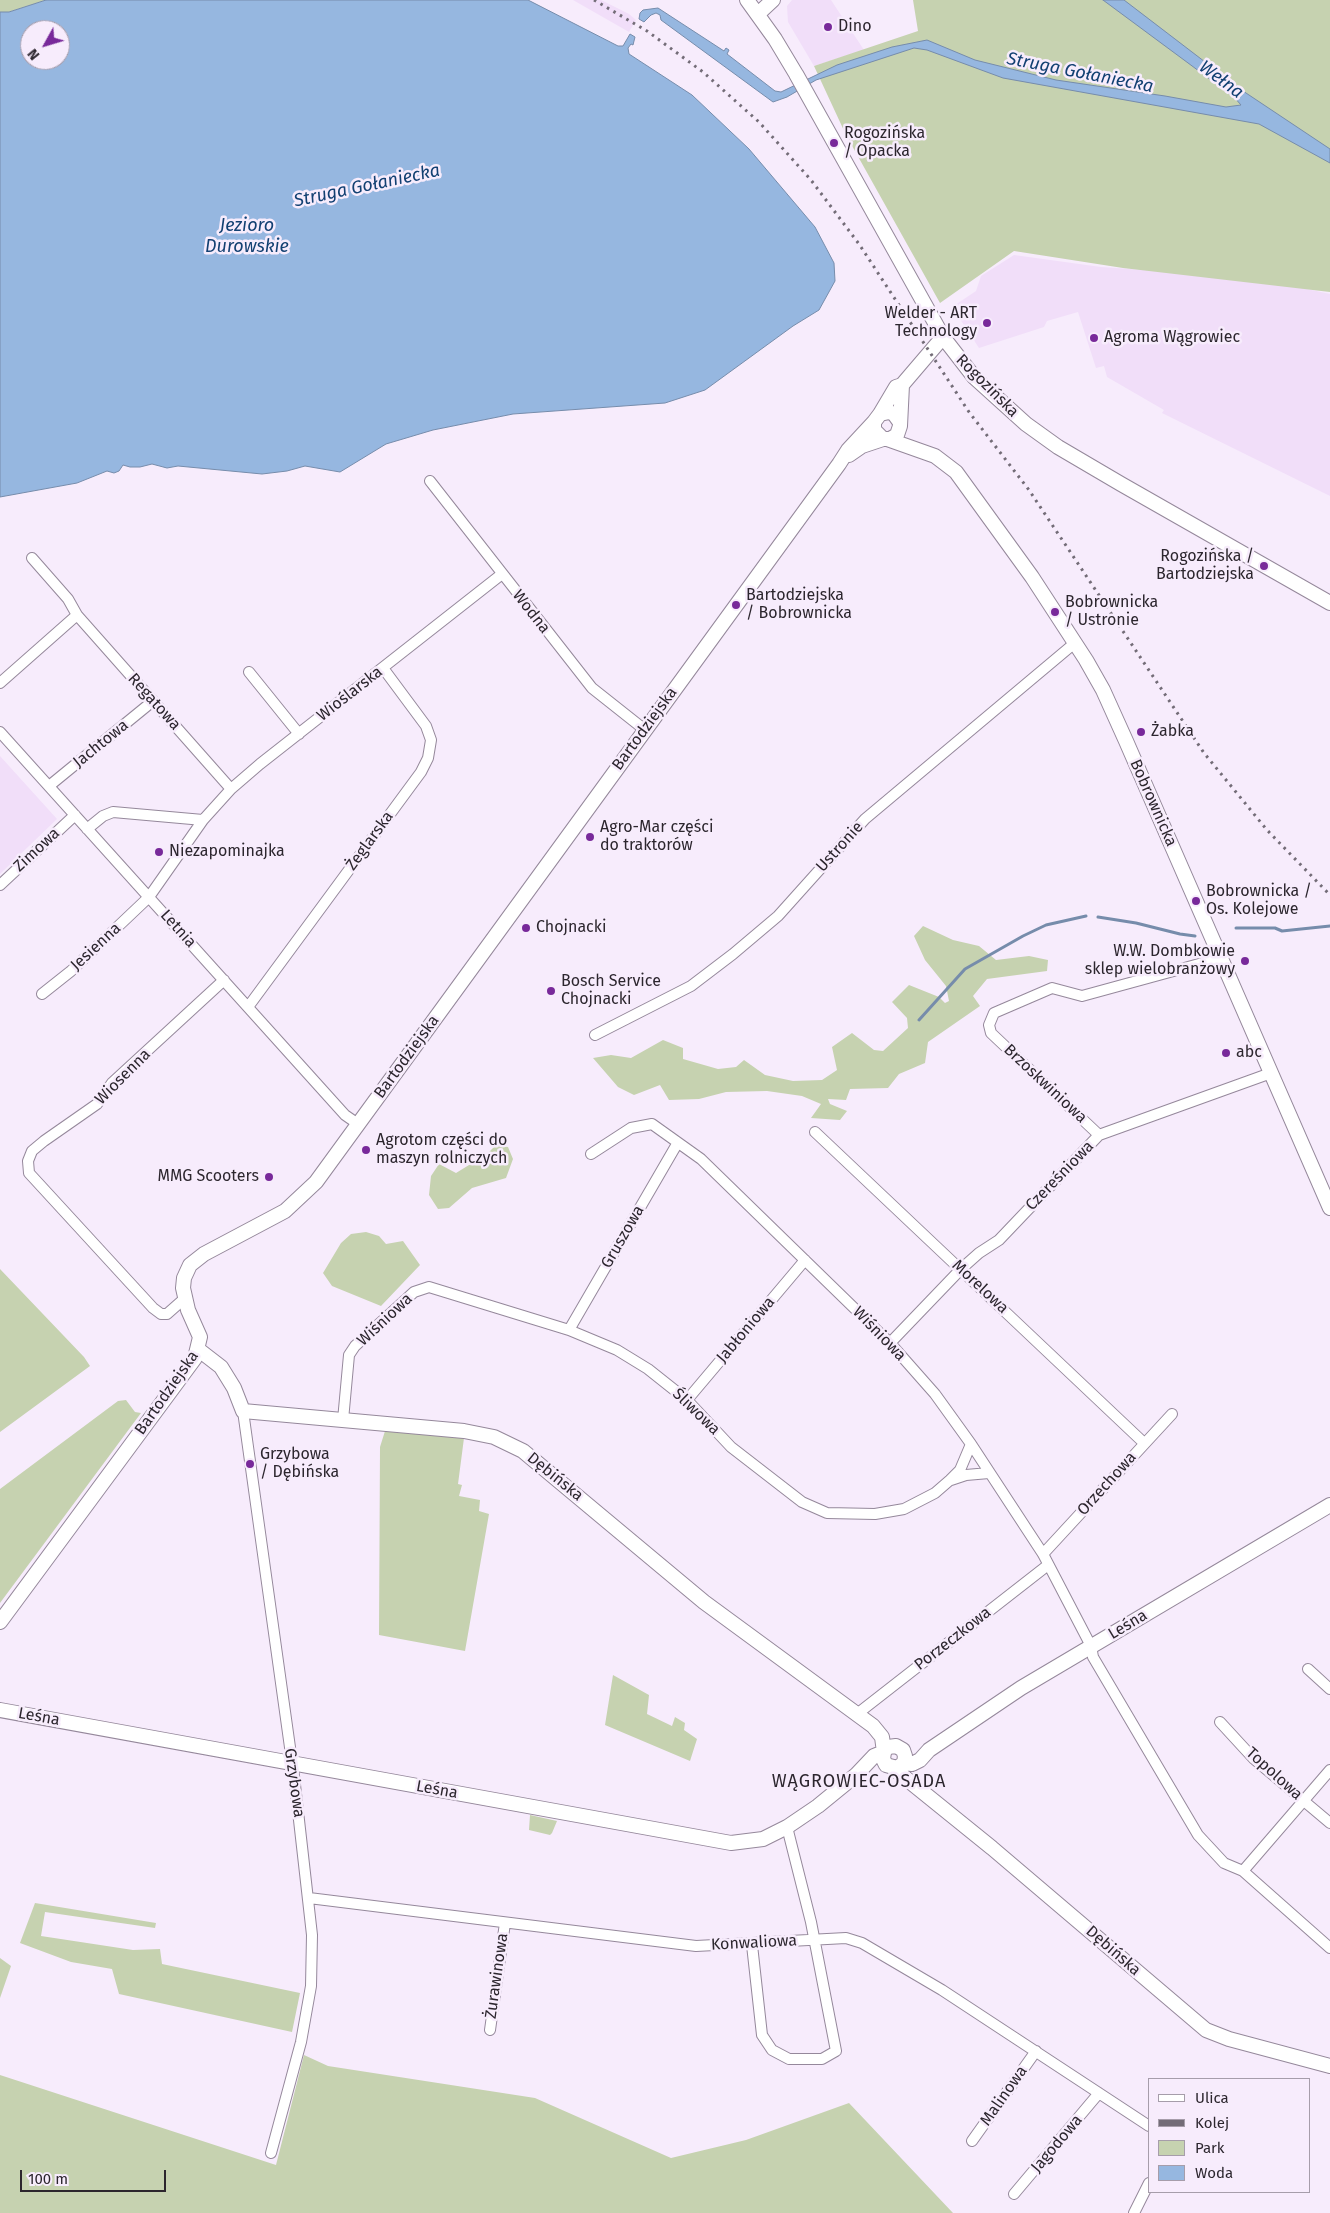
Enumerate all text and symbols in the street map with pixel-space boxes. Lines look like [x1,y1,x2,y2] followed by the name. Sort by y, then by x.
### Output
[838,17,872,37] place label: Dino
[20,20,70,70] north arrow
[822,21,834,33] marker: Dino
[24,45,43,63] text: N
[1005,48,1155,98] water label: Struga Gołaniecka
[1195,56,1247,104] water label: Wełna
[844,124,925,162] place label: Rogozińska / Opacka
[828,137,840,149] marker: Rogozińska / Opacka
[292,160,442,212] water label: Struga Gołaniecka
[205,215,289,258] water label: Jezioro Durowskie
[884,304,977,342] place label: Welder - ART Technology
[981,317,993,329] marker: Welder - ART Technology
[1104,328,1240,348] place label: Agroma Wągrowiec
[1088,332,1100,344] marker: Agroma Wągrowiec
[952,351,1022,421] street label: Rogozińska
[1156,547,1254,585] place label: Rogozińska / Bartodziejska
[1258,560,1270,572] marker: Rogozińska / Bartodziejska
[508,586,554,638] street label: Wodna
[746,586,852,624] place label: Bartodziejska / Bobrownicka
[1065,593,1158,631] place label: Bobrownicka / Ustronie
[730,599,742,611] marker: Bartodziejska / Bobrownicka
[1049,606,1061,618] marker: Bobrownicka / Ustronie
[313,662,387,726] street label: Wioślarska
[124,670,184,734] street label: Regatowa
[608,684,682,774] street label: Bartodziejska
[70,716,132,772] street label: Jachtowa
[1151,722,1194,742] place label: Żabka
[1135,726,1147,738] marker: Żabka
[1125,756,1181,850] street label: Bobrownicka
[342,808,398,874] street label: Żeglarska
[600,818,713,856] place label: Agro-Mar części do traktorów
[812,818,868,876] street label: Ustronie
[10,824,64,876] street label: Zimowa
[584,831,596,843] marker: Agro-Mar części do traktorów
[169,842,285,862] place label: Niezapominajka
[153,846,165,858] marker: Niezapominajka
[1206,882,1312,920] place label: Bobrownicka / Os. Kolejowe
[1190,895,1202,907] marker: Bobrownicka / Os. Kolejowe
[156,906,200,952] street label: Letnia
[536,918,606,938] place label: Chojnacki
[67,919,125,975] street label: Jesienna
[520,922,532,934] marker: Chojnacki
[1085,942,1235,980] place label: W.W. Dombkowie sklep wielobranżowy
[1239,955,1251,967] marker: W.W. Dombkowie sklep wielobranżowy
[561,972,661,1010] place label: Bosch Service Chojnacki
[545,985,557,997] marker: Bosch Service Chojnacki
[370,1012,444,1102] street label: Bartodziejska
[999,1041,1091,1127] street label: Brzoskwiniowa
[1236,1043,1262,1063] place label: abc
[91,1045,155,1109] street label: Wiosenna
[1220,1047,1232,1059] marker: abc
[376,1131,507,1169] place label: Agrotom części do maszyn rolniczych
[1022,1137,1098,1215] street label: Czereśniowa
[360,1144,372,1156] marker: Agrotom części do maszyn rolniczych
[158,1167,259,1187] place label: MMG Scooters
[263,1171,275,1183] marker: MMG Scooters
[597,1202,649,1272] street label: Gruszowa
[948,1256,1012,1318] street label: Morelowa
[353,1290,417,1350] street label: Wiśniowa
[713,1293,779,1367] street label: Jabłoniowa
[848,1303,910,1365] street label: Wiśniowa
[131,1347,203,1439] street label: Bartodziejska
[668,1385,724,1439] street label: Śliwowa
[260,1445,339,1483] place label: Grzybowa / Dębińska
[1073,1448,1141,1520] street label: Orzechowa
[523,1449,587,1505] street label: Dębińska
[244,1458,256,1470] marker: Grzybowa / Dębińska
[911,1603,995,1675] street label: Porzeczkowa
[1105,1606,1151,1644] street label: Leśna
[17,1704,61,1730] street label: Leśna
[1242,1744,1306,1804] street label: Topolowa
[280,1747,308,1819] street label: Grzybowa
[770,1771,948,1793] district label: WĄGROWIEC-OSADA
[415,1777,459,1803] street label: Leśna
[1082,1922,1144,1980] street label: Dębińska
[710,1931,798,1955] street label: Konwaliowa
[481,1932,513,2020] street label: Żurawinowa
[976,2062,1032,2130] street label: Malinowa
[1148,2078,1310,2193] legend
[1195,2089,1229,2107] text: Ulica
[1027,2111,1087,2177] street label: Jagodowa
[1195,2114,1229,2132] text: Kolej
[1195,2139,1225,2157] text: Park
[22,2160,169,2192] scale bar
[1195,2164,1233,2182] text: Woda
[28,2170,68,2188] text: 100 m

